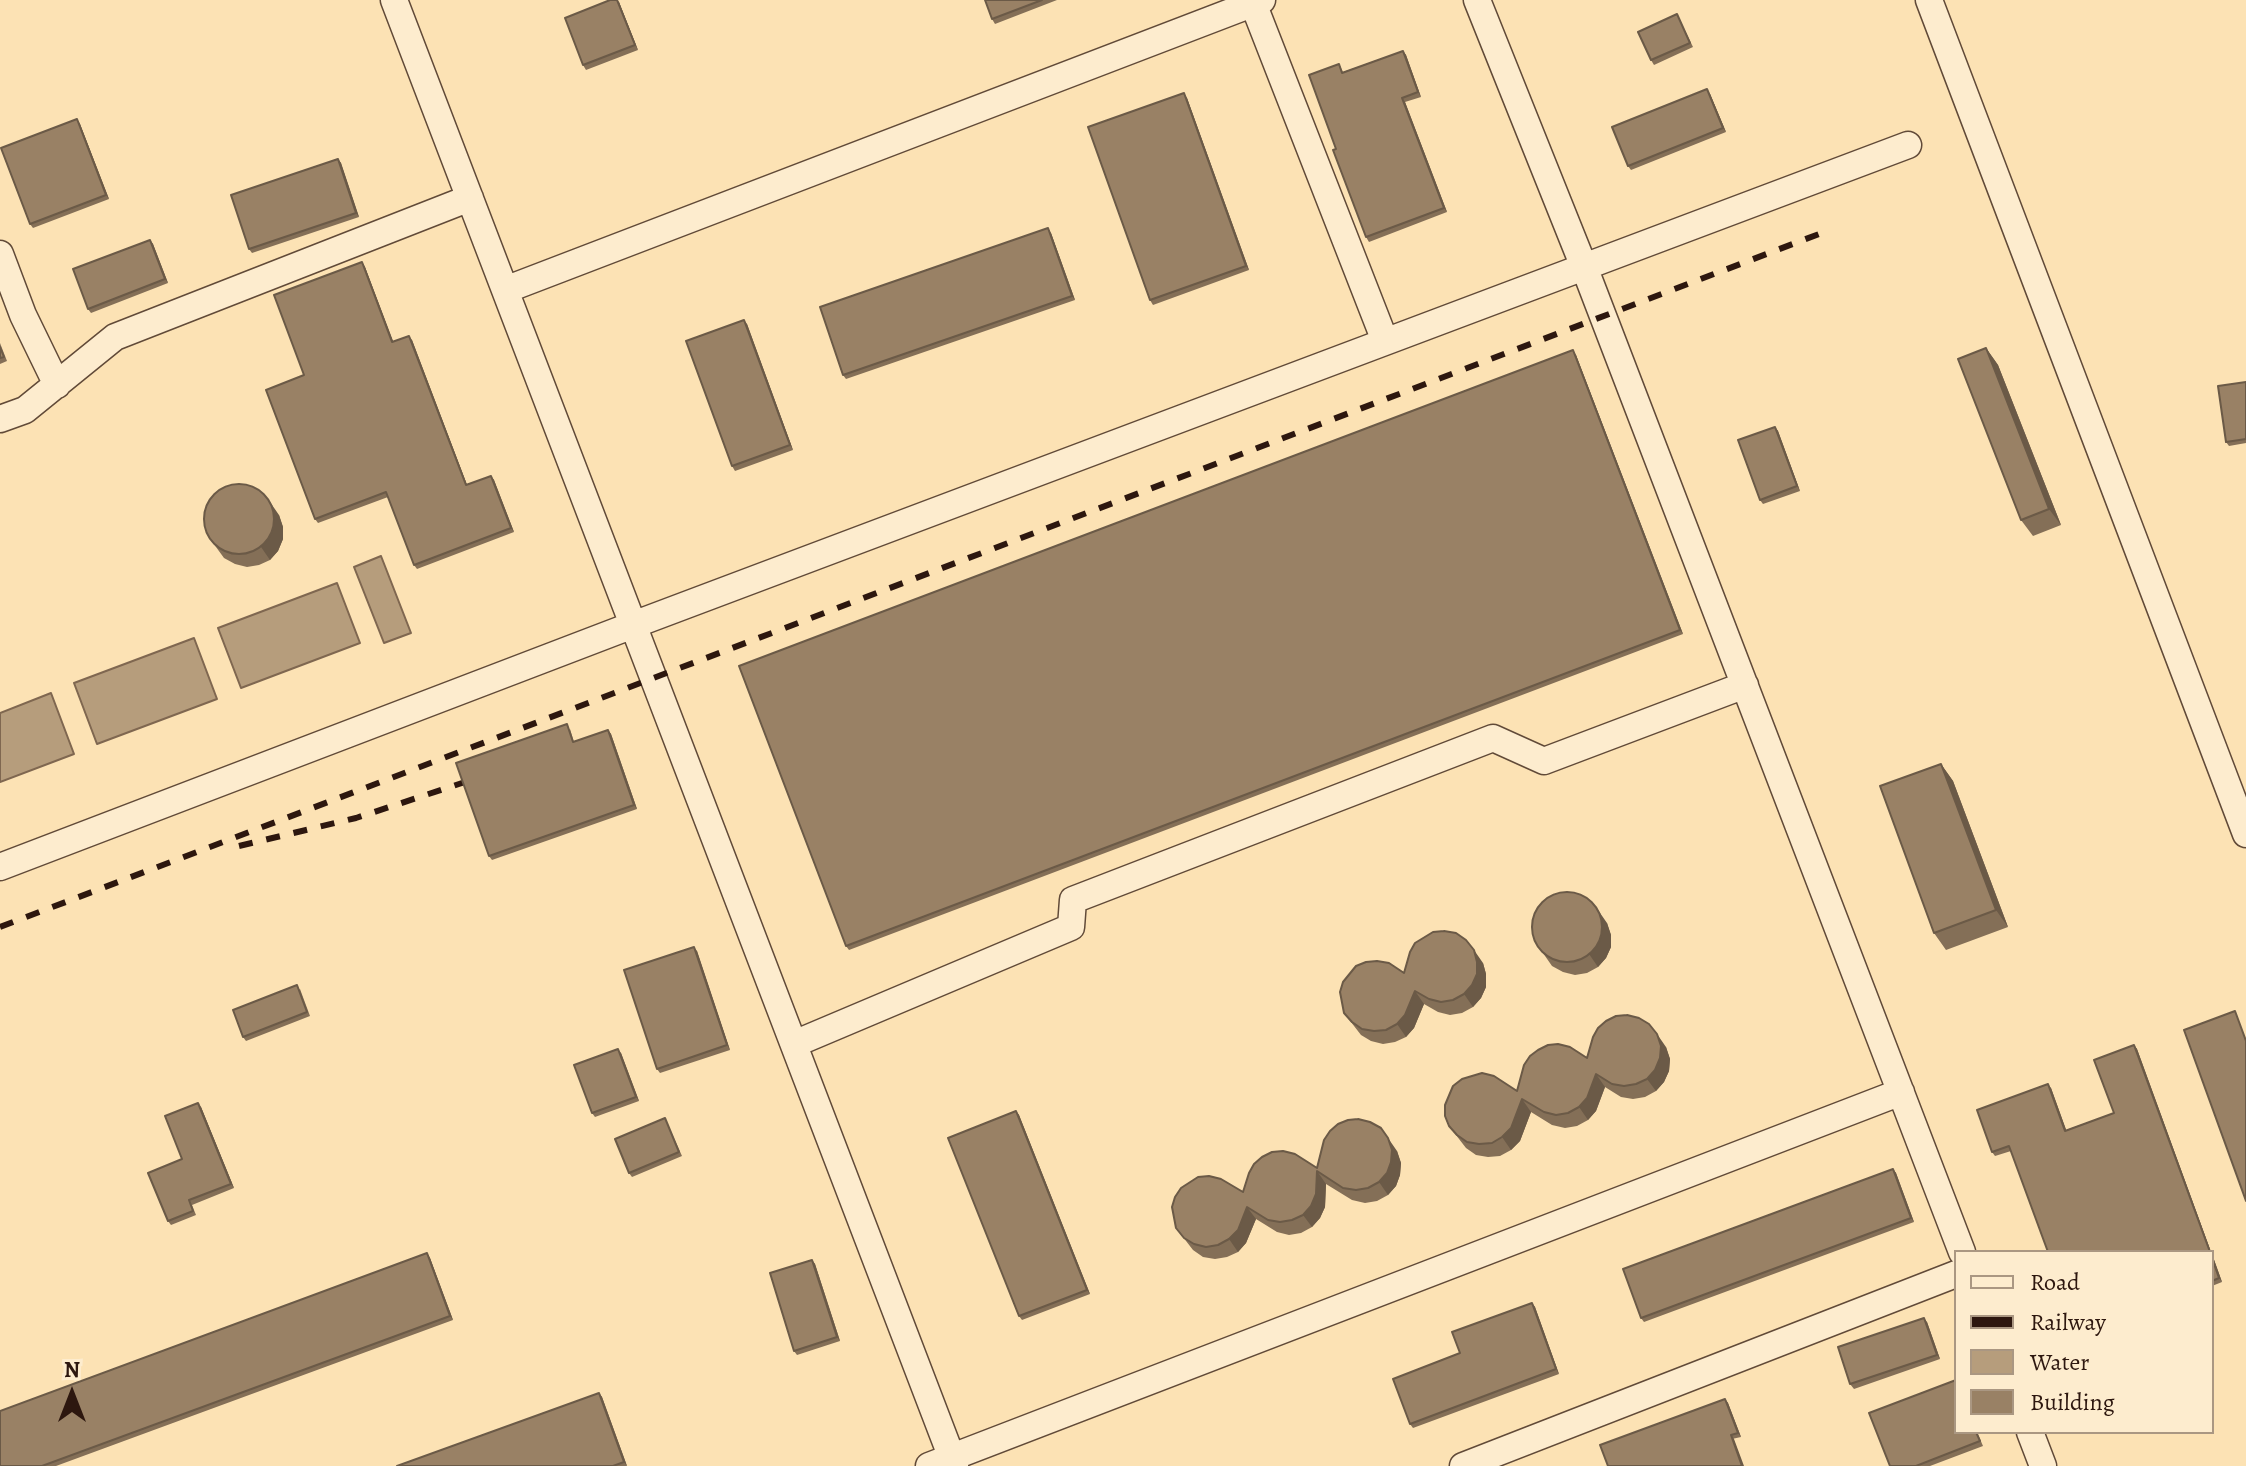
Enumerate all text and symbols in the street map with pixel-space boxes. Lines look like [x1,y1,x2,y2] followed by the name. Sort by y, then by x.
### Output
[1954,1250,2214,1434] legend
[2030,1266,2080,1298] text: Road
[2030,1306,2106,1338] text: Railway
[2030,1346,2090,1378] text: Water
[32,1354,112,1434] north arrow
[64,1355,80,1385] text: N
[2030,1386,2115,1418] text: Building

